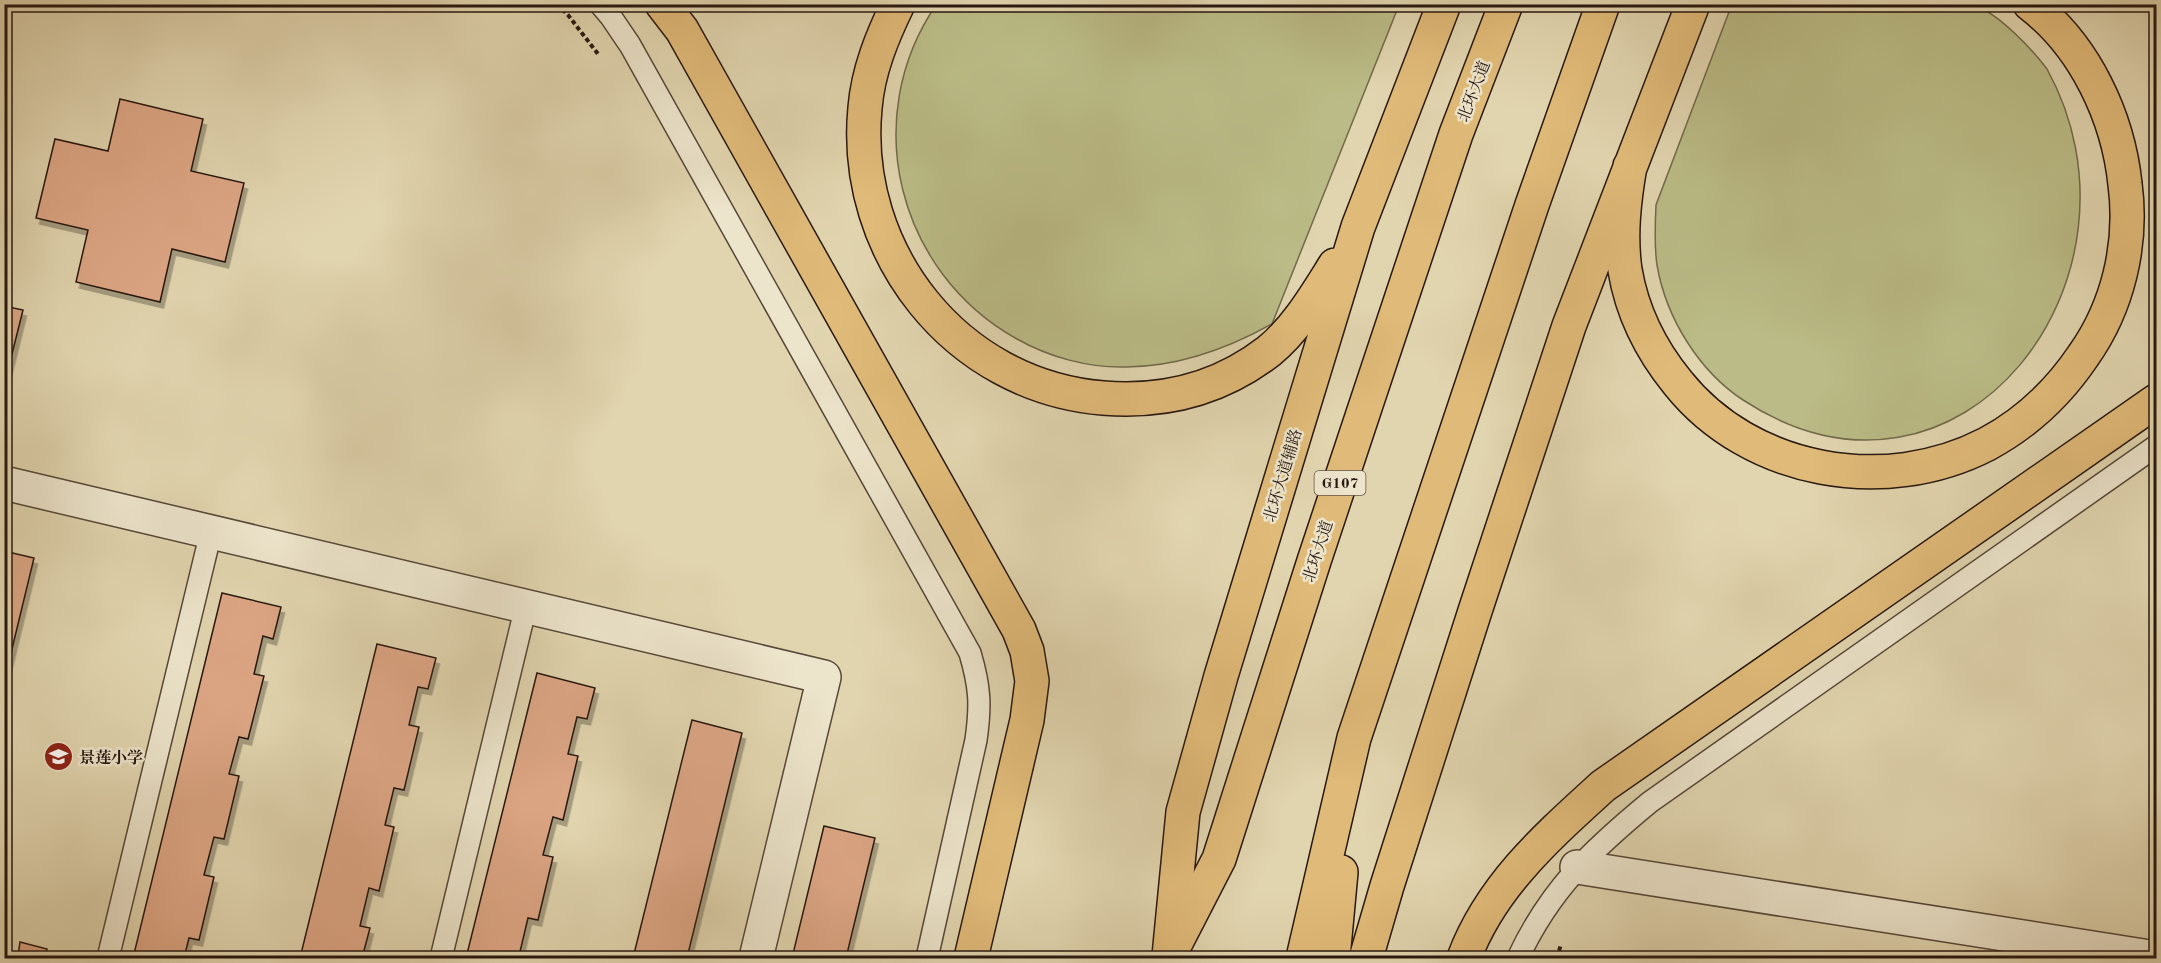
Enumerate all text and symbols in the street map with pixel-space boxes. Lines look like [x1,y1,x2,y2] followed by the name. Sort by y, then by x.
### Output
[1454,58,1494,124] street label: 北环大道
[1260,427,1306,524] street label: 北环大道辅路
[1314,471,1366,495] road number: G107
[1300,518,1336,585] street label: 北环大道
[42,741,74,773] school or university icon: 景莲小学
[79,749,143,767] place label: 景莲小学

